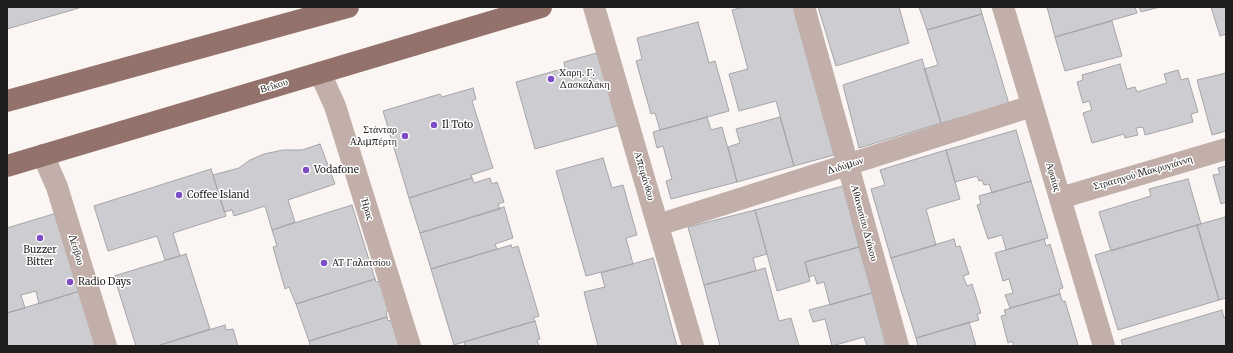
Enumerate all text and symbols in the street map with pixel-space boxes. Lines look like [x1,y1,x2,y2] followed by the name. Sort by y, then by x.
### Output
[559,67,610,90] place label: Χαρη. Γ. Δασκαλάκη
[546,74,556,84] marker: Χαρη. Γ. Δασκαλάκη
[259,76,289,96] street label: Βεΐκου
[442,119,473,131] place label: Il Toto
[429,120,439,130] marker: Il Toto
[350,124,397,148] place label: Στάνταρ Αλιμπέρτη
[400,131,410,141] marker: Στάνταρ Αλιμπέρτη
[631,150,657,202] street label: Απειράνθου
[1092,153,1194,193] street label: Στρατηγού Μακρυγιάννη
[825,154,865,178] street label: Διδύμων
[1043,161,1063,193] street label: Αφαίας
[314,164,359,176] place label: Vodafone
[301,165,311,175] marker: Vodafone
[848,183,880,263] street label: Αθανασίου Διάκου
[187,189,249,201] place label: Coffee Island
[174,190,184,200] marker: Coffee Island
[358,197,376,221] street label: Ήρας
[35,233,45,243] marker: Buzzer Bitter
[66,233,86,267] street label: Λέσβου
[23,244,57,268] place label: Buzzer Bitter
[332,257,391,269] place label: ΑΤ Γαλατσίου
[319,258,329,268] marker: ΑΤ Γαλατσίου
[78,276,131,288] place label: Radio Days
[65,277,75,287] marker: Radio Days

